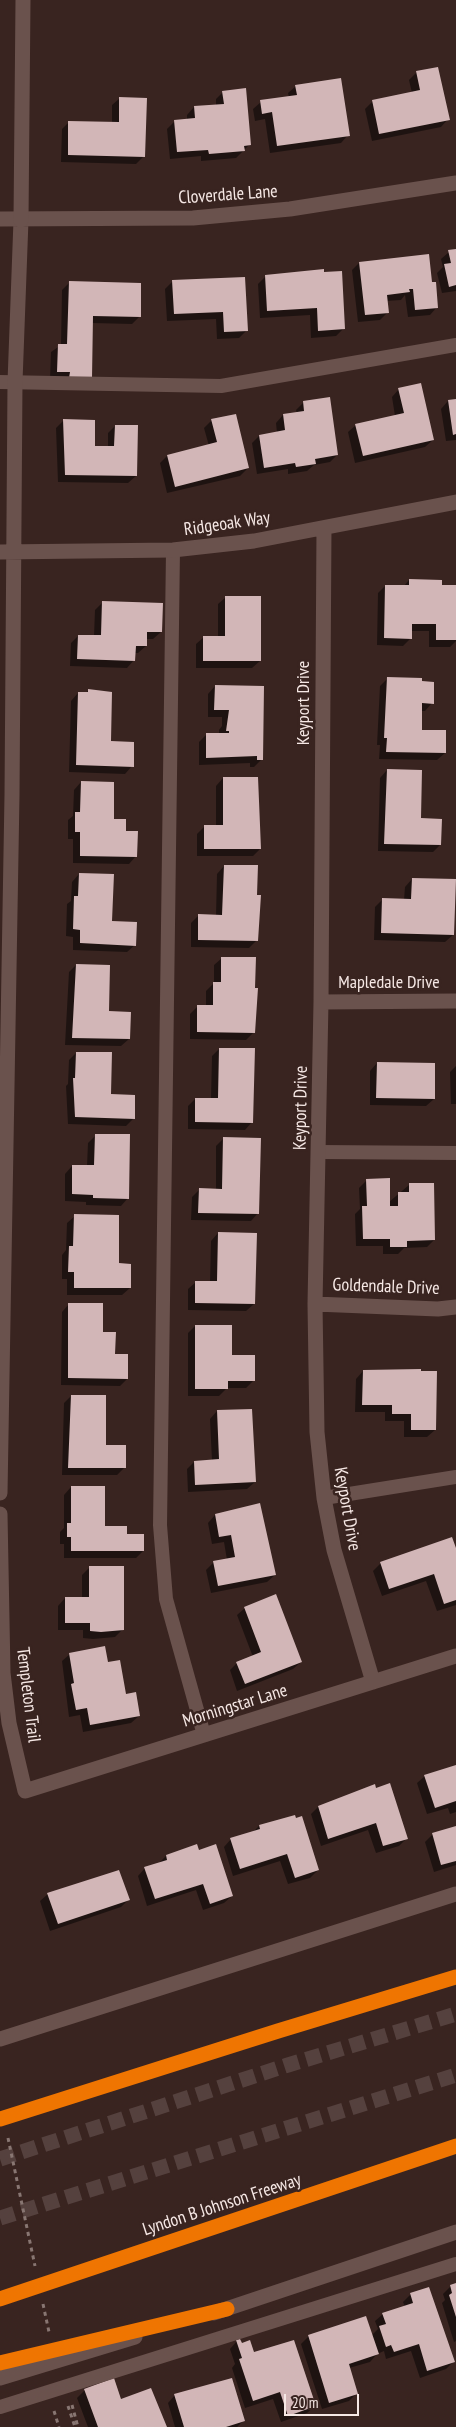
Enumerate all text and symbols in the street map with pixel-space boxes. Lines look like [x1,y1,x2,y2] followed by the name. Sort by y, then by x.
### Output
[178,181,278,209] street label: Cloverdale Lane
[183,507,271,541] street label: Ridgeoak Way
[293,661,315,745] street label: Keyport Drive
[338,972,440,994] street label: Mapledale Drive
[289,1066,313,1150] street label: Keyport Drive
[332,1274,440,1300] street label: Goldendale Drive
[329,1466,365,1552] street label: Keyport Drive
[11,1646,45,1744] street label: Templeton Trail
[180,1680,290,1732] street label: Morningstar Lane
[140,2169,304,2241] street label: Lyndon B Johnson Freeway
[286,2384,361,2416] scale bar
[292,2393,318,2412] text: 20 m

